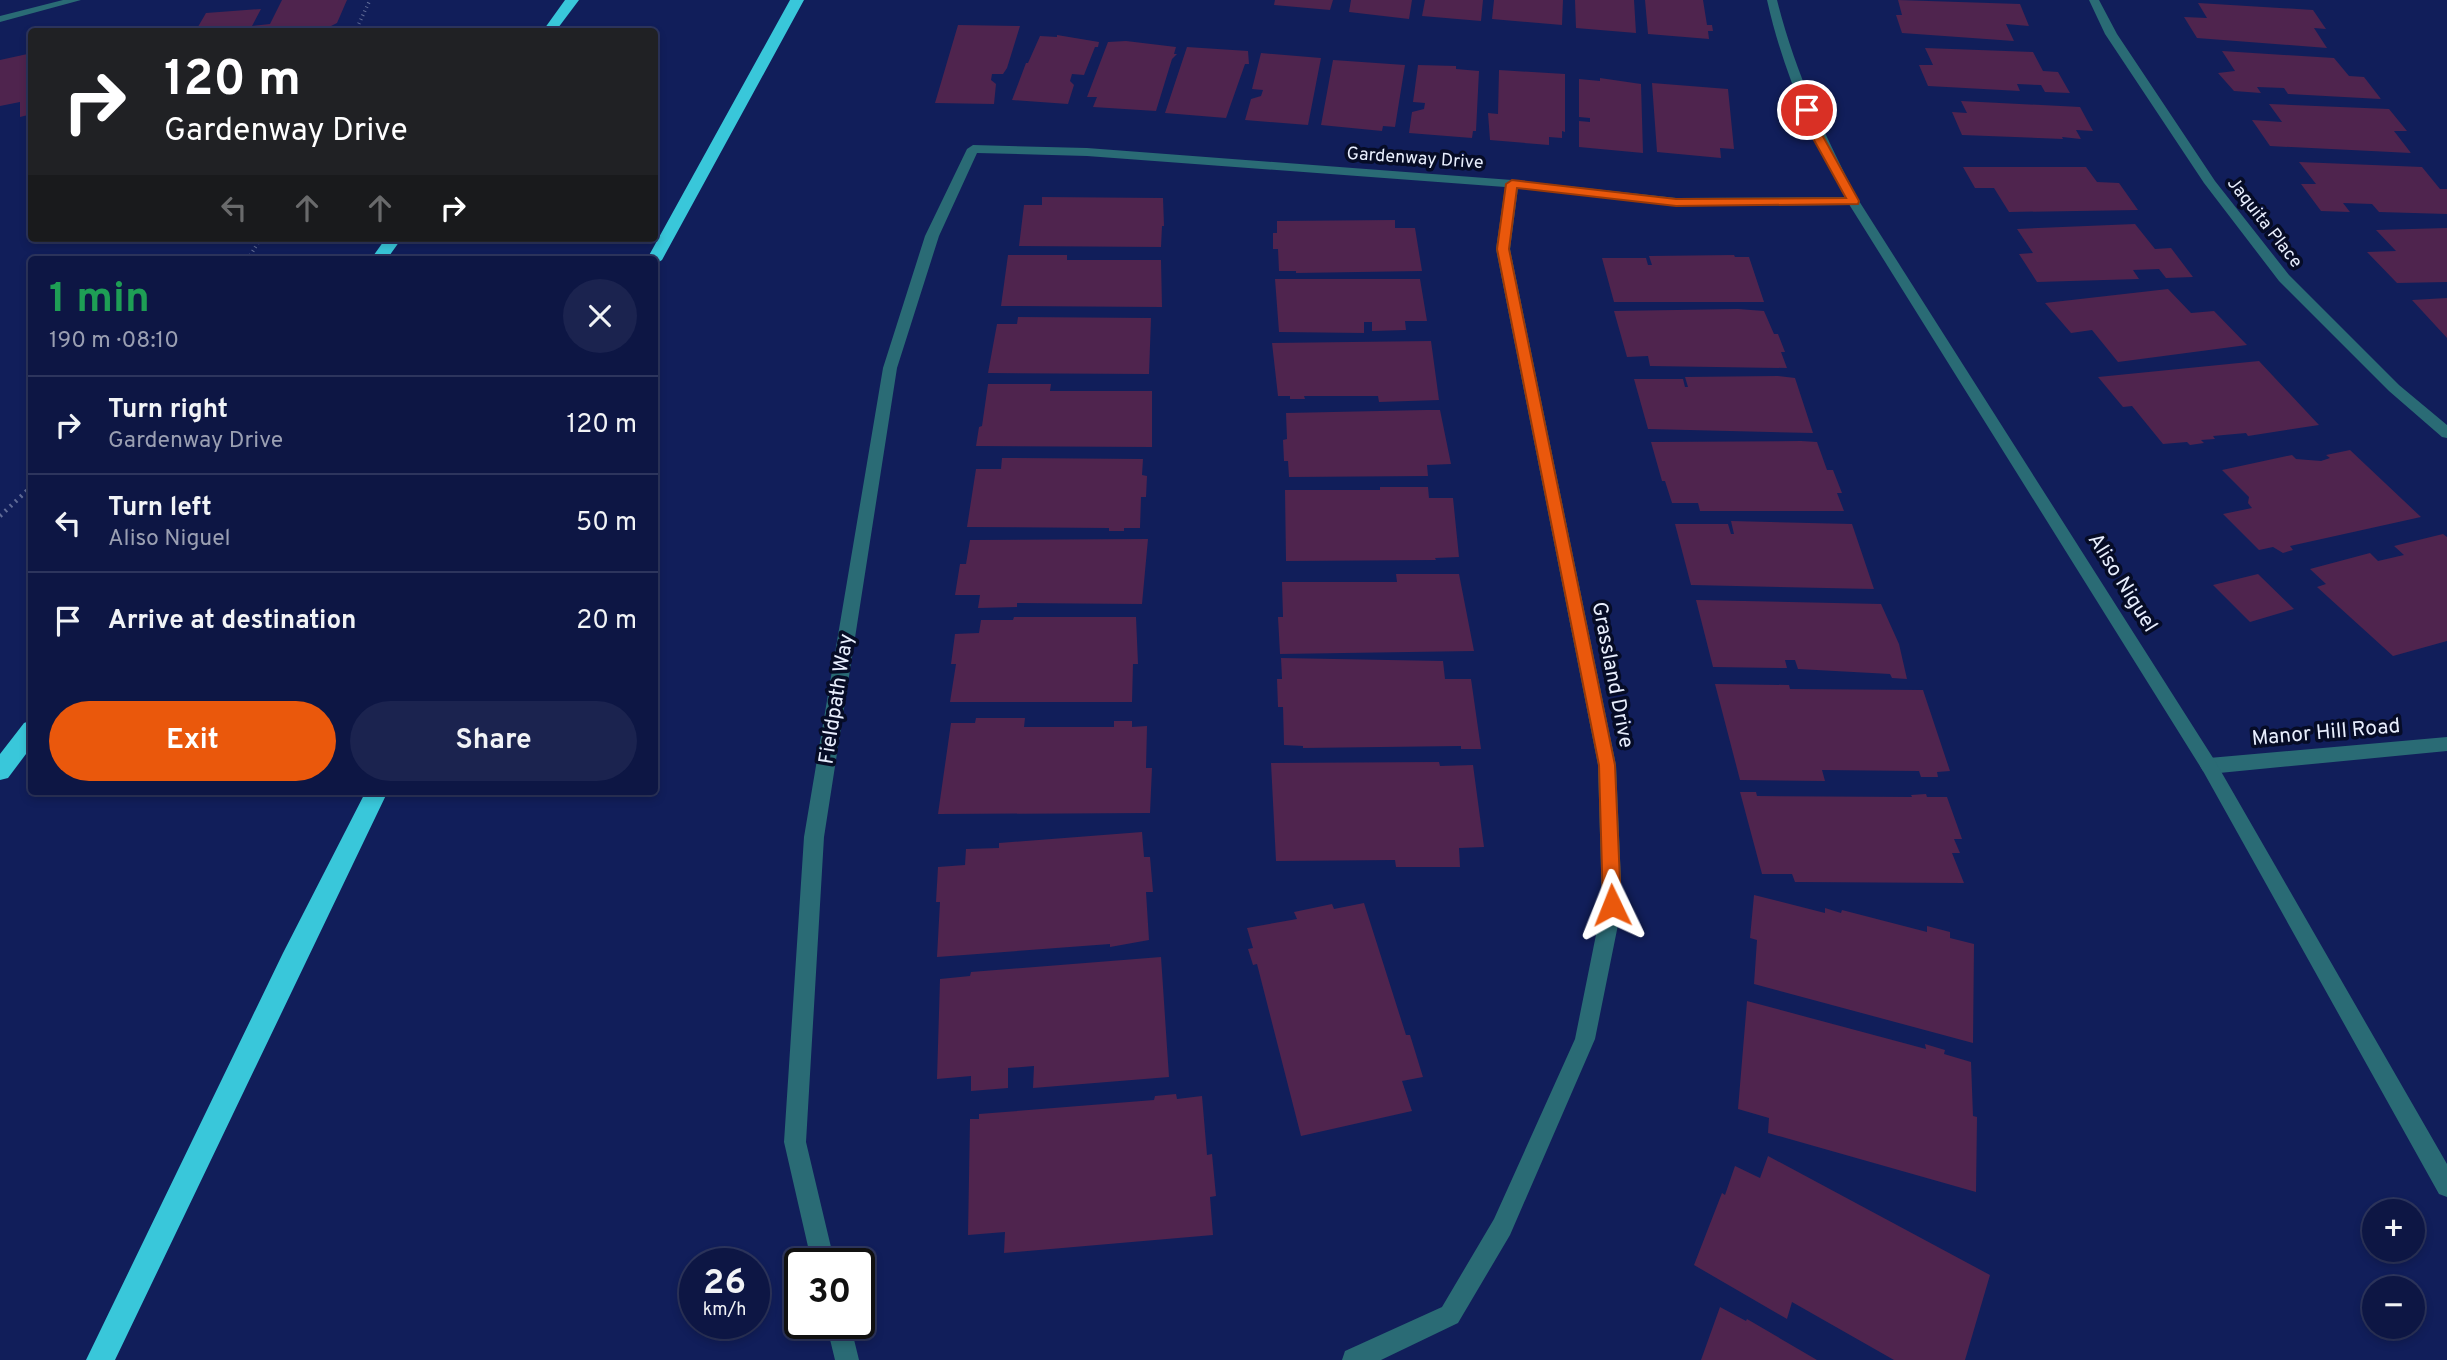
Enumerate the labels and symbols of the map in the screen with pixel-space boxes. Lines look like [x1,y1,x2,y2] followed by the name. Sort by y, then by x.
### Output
[1777,80,1837,140] pin
[1346,143,1484,175] street label: Gardenway Drive
[2221,173,2307,273] street label: Jaquita Place
[2081,528,2163,638] street label: Aliso Niguel
[1585,600,1639,750] street label: Grassland Drive
[813,632,861,766] street label: Fieldpath Way
[2251,713,2401,753] street label: Manor Hill Road
[1575,868,1649,942] position arrow
[784,1248,875,1339] speed limit sign: 30

